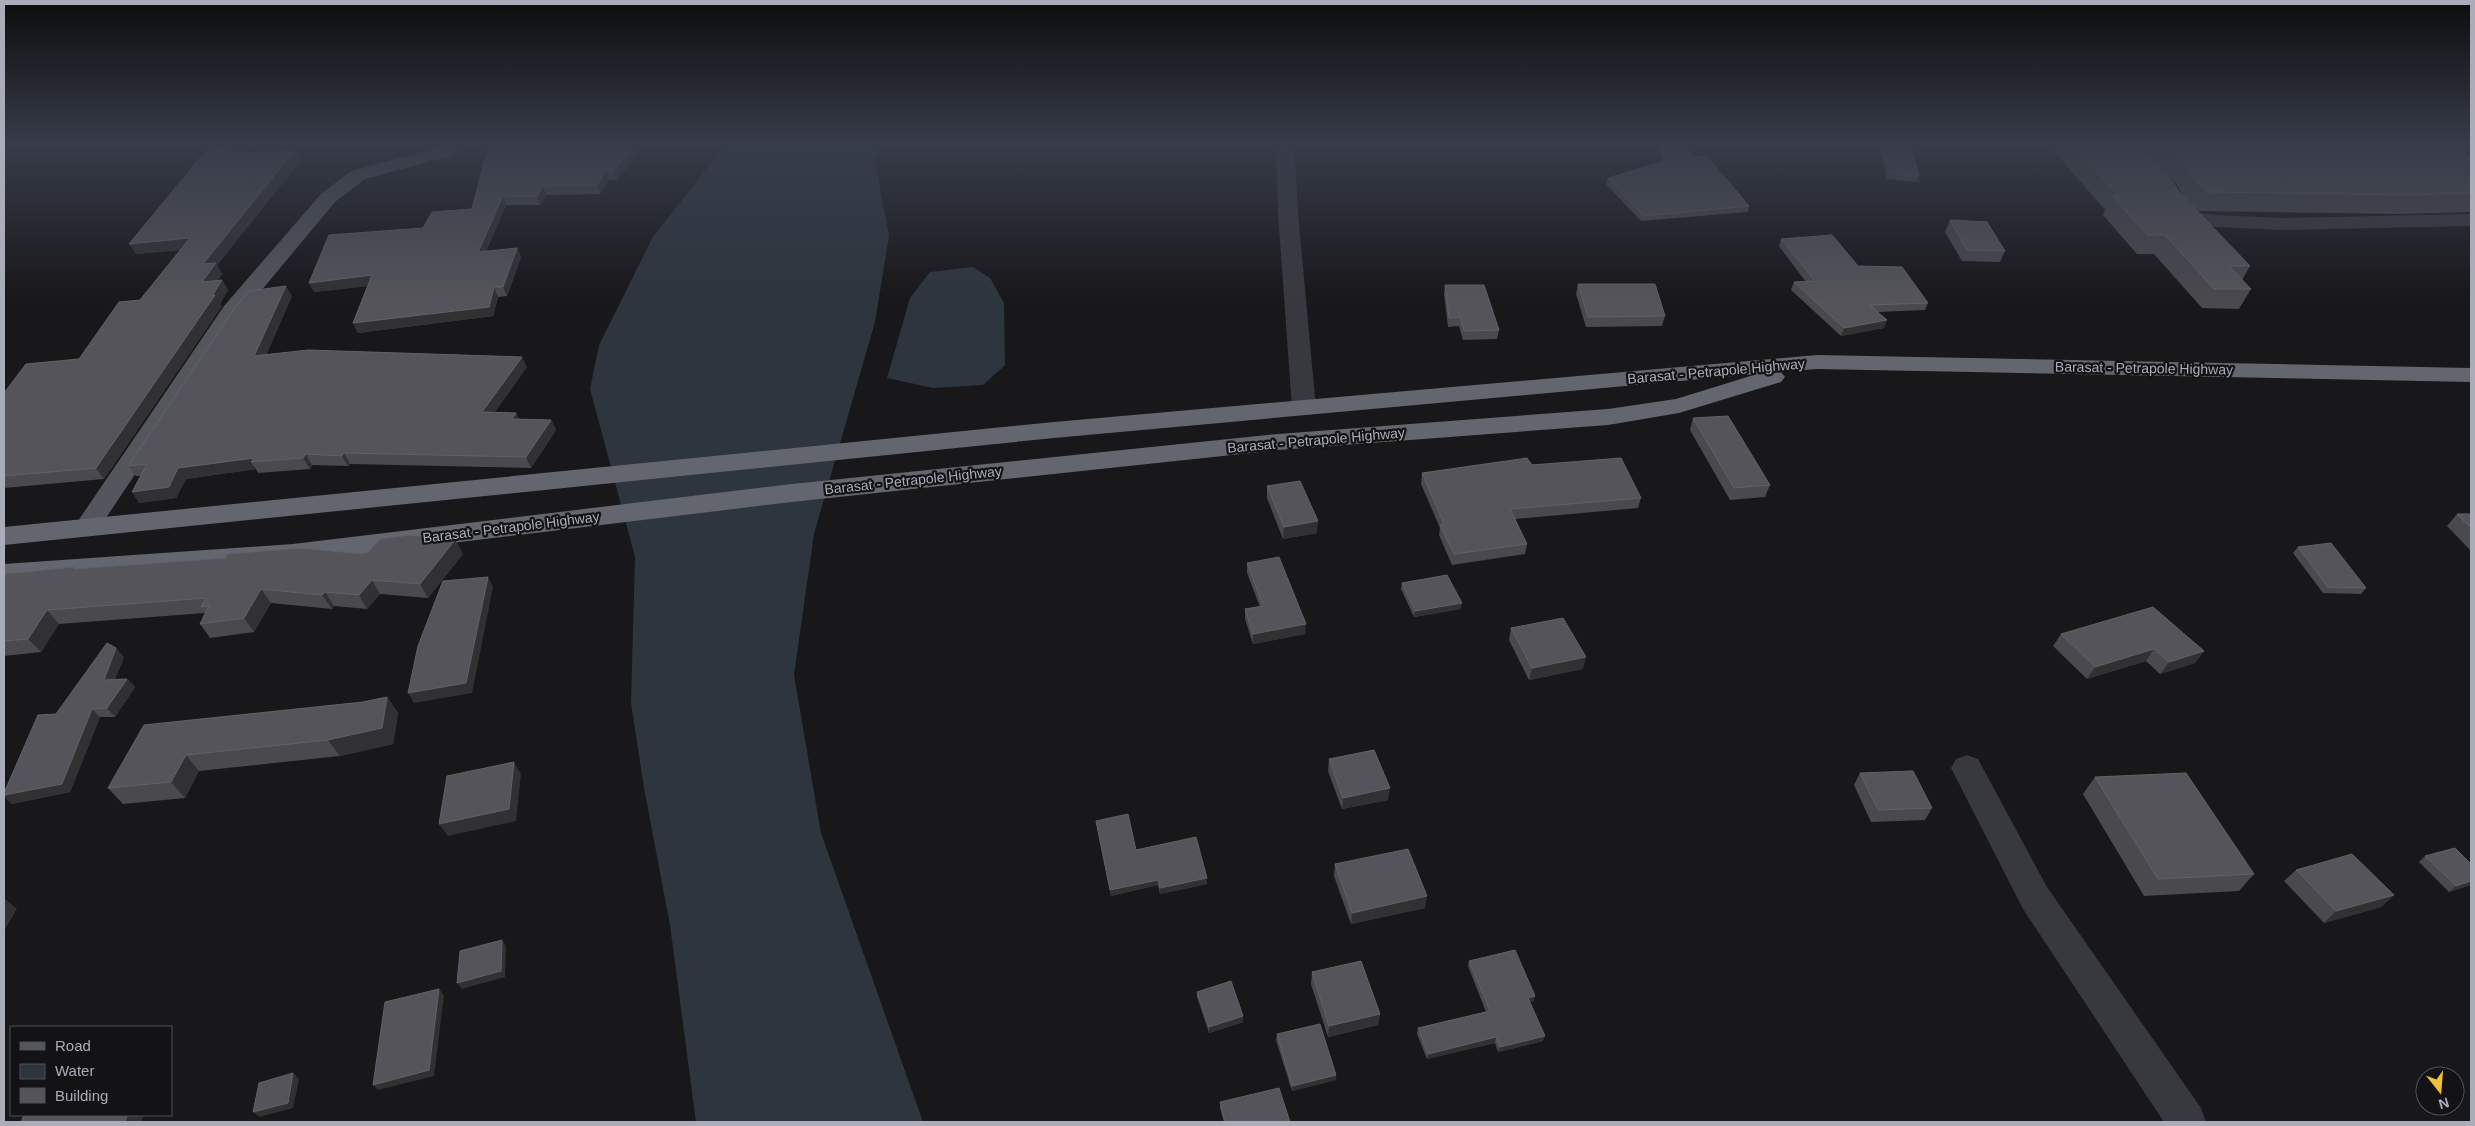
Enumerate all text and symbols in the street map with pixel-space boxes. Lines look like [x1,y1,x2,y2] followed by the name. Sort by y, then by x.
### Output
[1627,355,1805,387] street label: Barasat - Petrapole Highway
[2055,358,2233,378] street label: Barasat - Petrapole Highway
[1227,424,1405,456] street label: Barasat - Petrapole Highway
[824,463,1002,497] street label: Barasat - Petrapole Highway
[422,508,600,546] street label: Barasat - Petrapole Highway
[10,1026,172,1116] legend
[55,1037,91,1054] text: Road
[55,1062,94,1079] text: Water
[2415,1066,2465,1116] north arrow
[55,1087,108,1104] text: Building
[2437,1094,2451,1113] text: N

